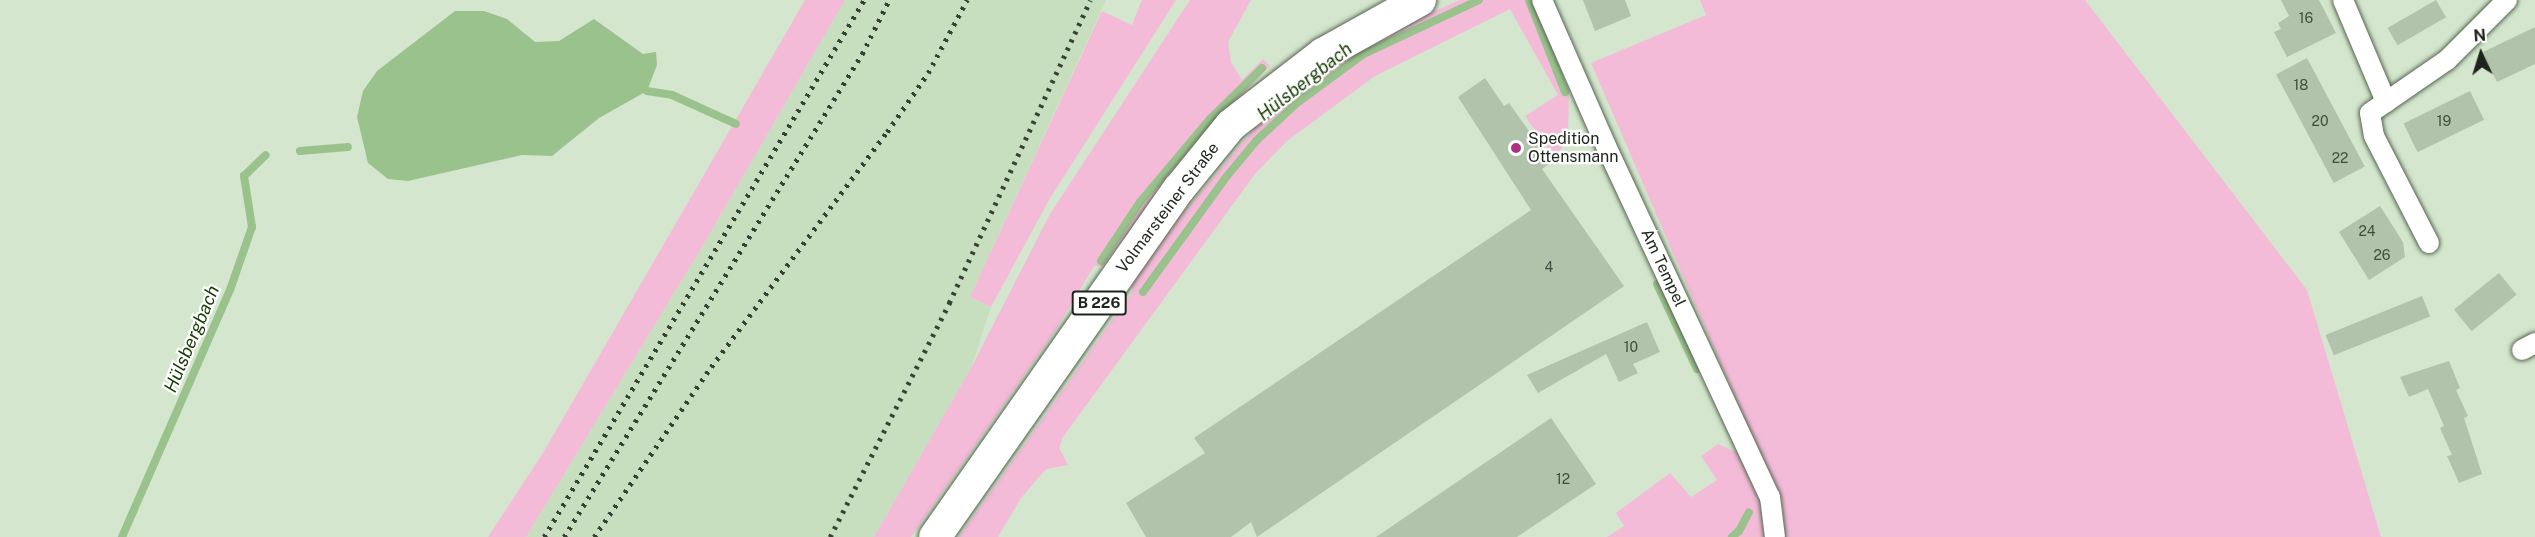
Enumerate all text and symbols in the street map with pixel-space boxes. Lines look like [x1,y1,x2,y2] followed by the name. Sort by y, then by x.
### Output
[2299,10,2313,26] house number: 16
[2451,24,2511,84] north arrow
[2473,26,2487,45] text: N
[1253,38,1357,126] water label: Hülsbergbach
[2294,77,2308,93] house number: 18
[2312,113,2328,129] house number: 20
[2437,113,2451,129] house number: 19
[1528,129,1619,167] place label: Spedition Ottensmann
[1113,139,1223,277] street label: Volmarsteiner Straße
[1509,141,1523,155] marker: Spedition Ottensmann
[2332,150,2348,166] house number: 22
[2358,223,2376,239] house number: 24
[1637,226,1689,310] street label: Am Tempel
[2373,247,2391,263] house number: 26
[1545,259,1553,275] house number: 4
[160,282,224,396] water label: Hülsbergbach
[1070,291,1128,315] road number: B 226
[1624,339,1638,355] house number: 10
[1556,471,1570,487] house number: 12

